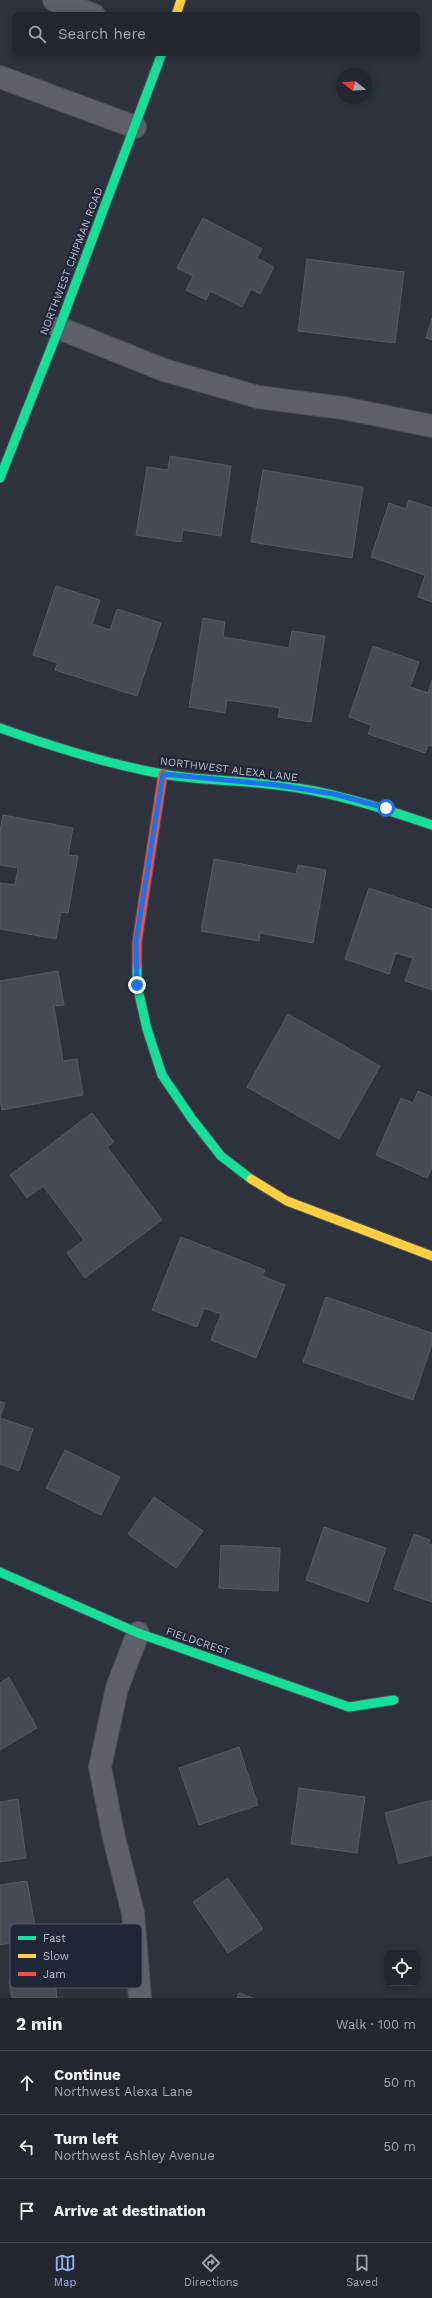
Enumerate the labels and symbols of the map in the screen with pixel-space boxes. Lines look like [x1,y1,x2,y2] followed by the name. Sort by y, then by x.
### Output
[336,68,372,104] north arrow
[37,185,106,337] street label: NORTHWEST CHIPMAN ROAD
[159,755,299,784] street label: NORTHWEST ALEXA LANE
[377,799,395,817] route start
[128,976,146,994] route end
[164,1624,232,1659] street label: FIELDCREST
[10,1924,142,1988] legend
[43,1932,66,1945] text: Fast
[43,1950,69,1963] text: Slow
[43,1968,66,1981] text: Jam

